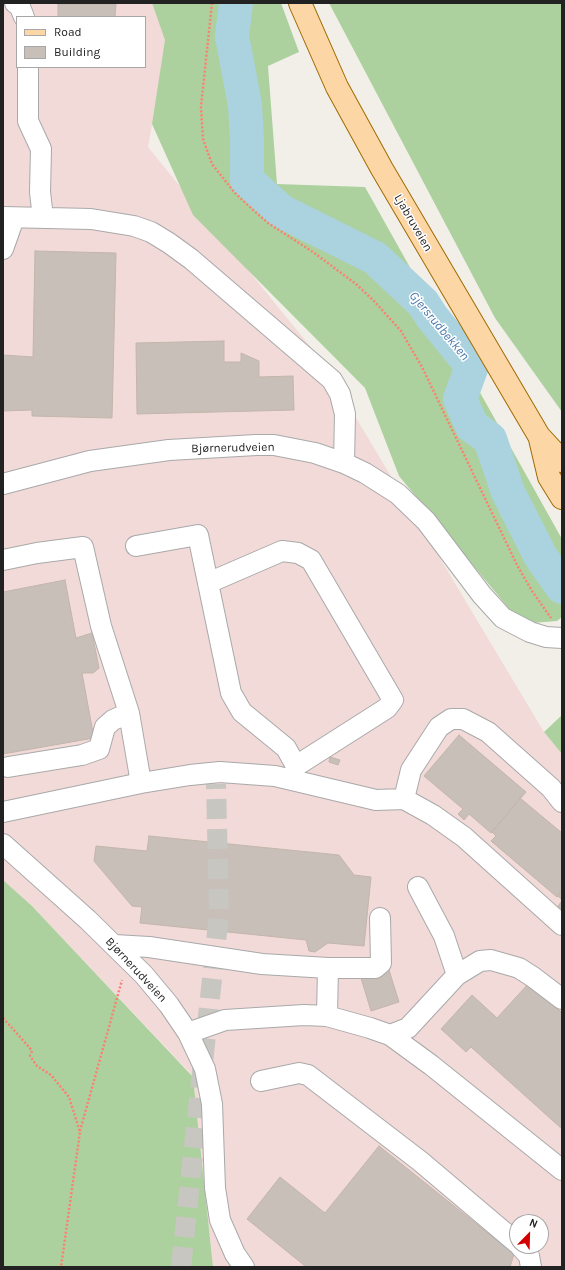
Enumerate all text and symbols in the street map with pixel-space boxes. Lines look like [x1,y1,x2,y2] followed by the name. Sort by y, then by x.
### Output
[16,16,146,68] legend
[54,25,82,39] text: Road
[54,45,100,59] text: Building
[391,192,435,254] street label: Ljabruveien
[406,288,472,364] water label: Gjersrudbekken
[191,440,275,456] street label: Bjørnerudveien
[102,935,170,1005] street label: Bjørnerudveien
[509,1214,549,1254] north arrow
[527,1216,540,1231] text: N

